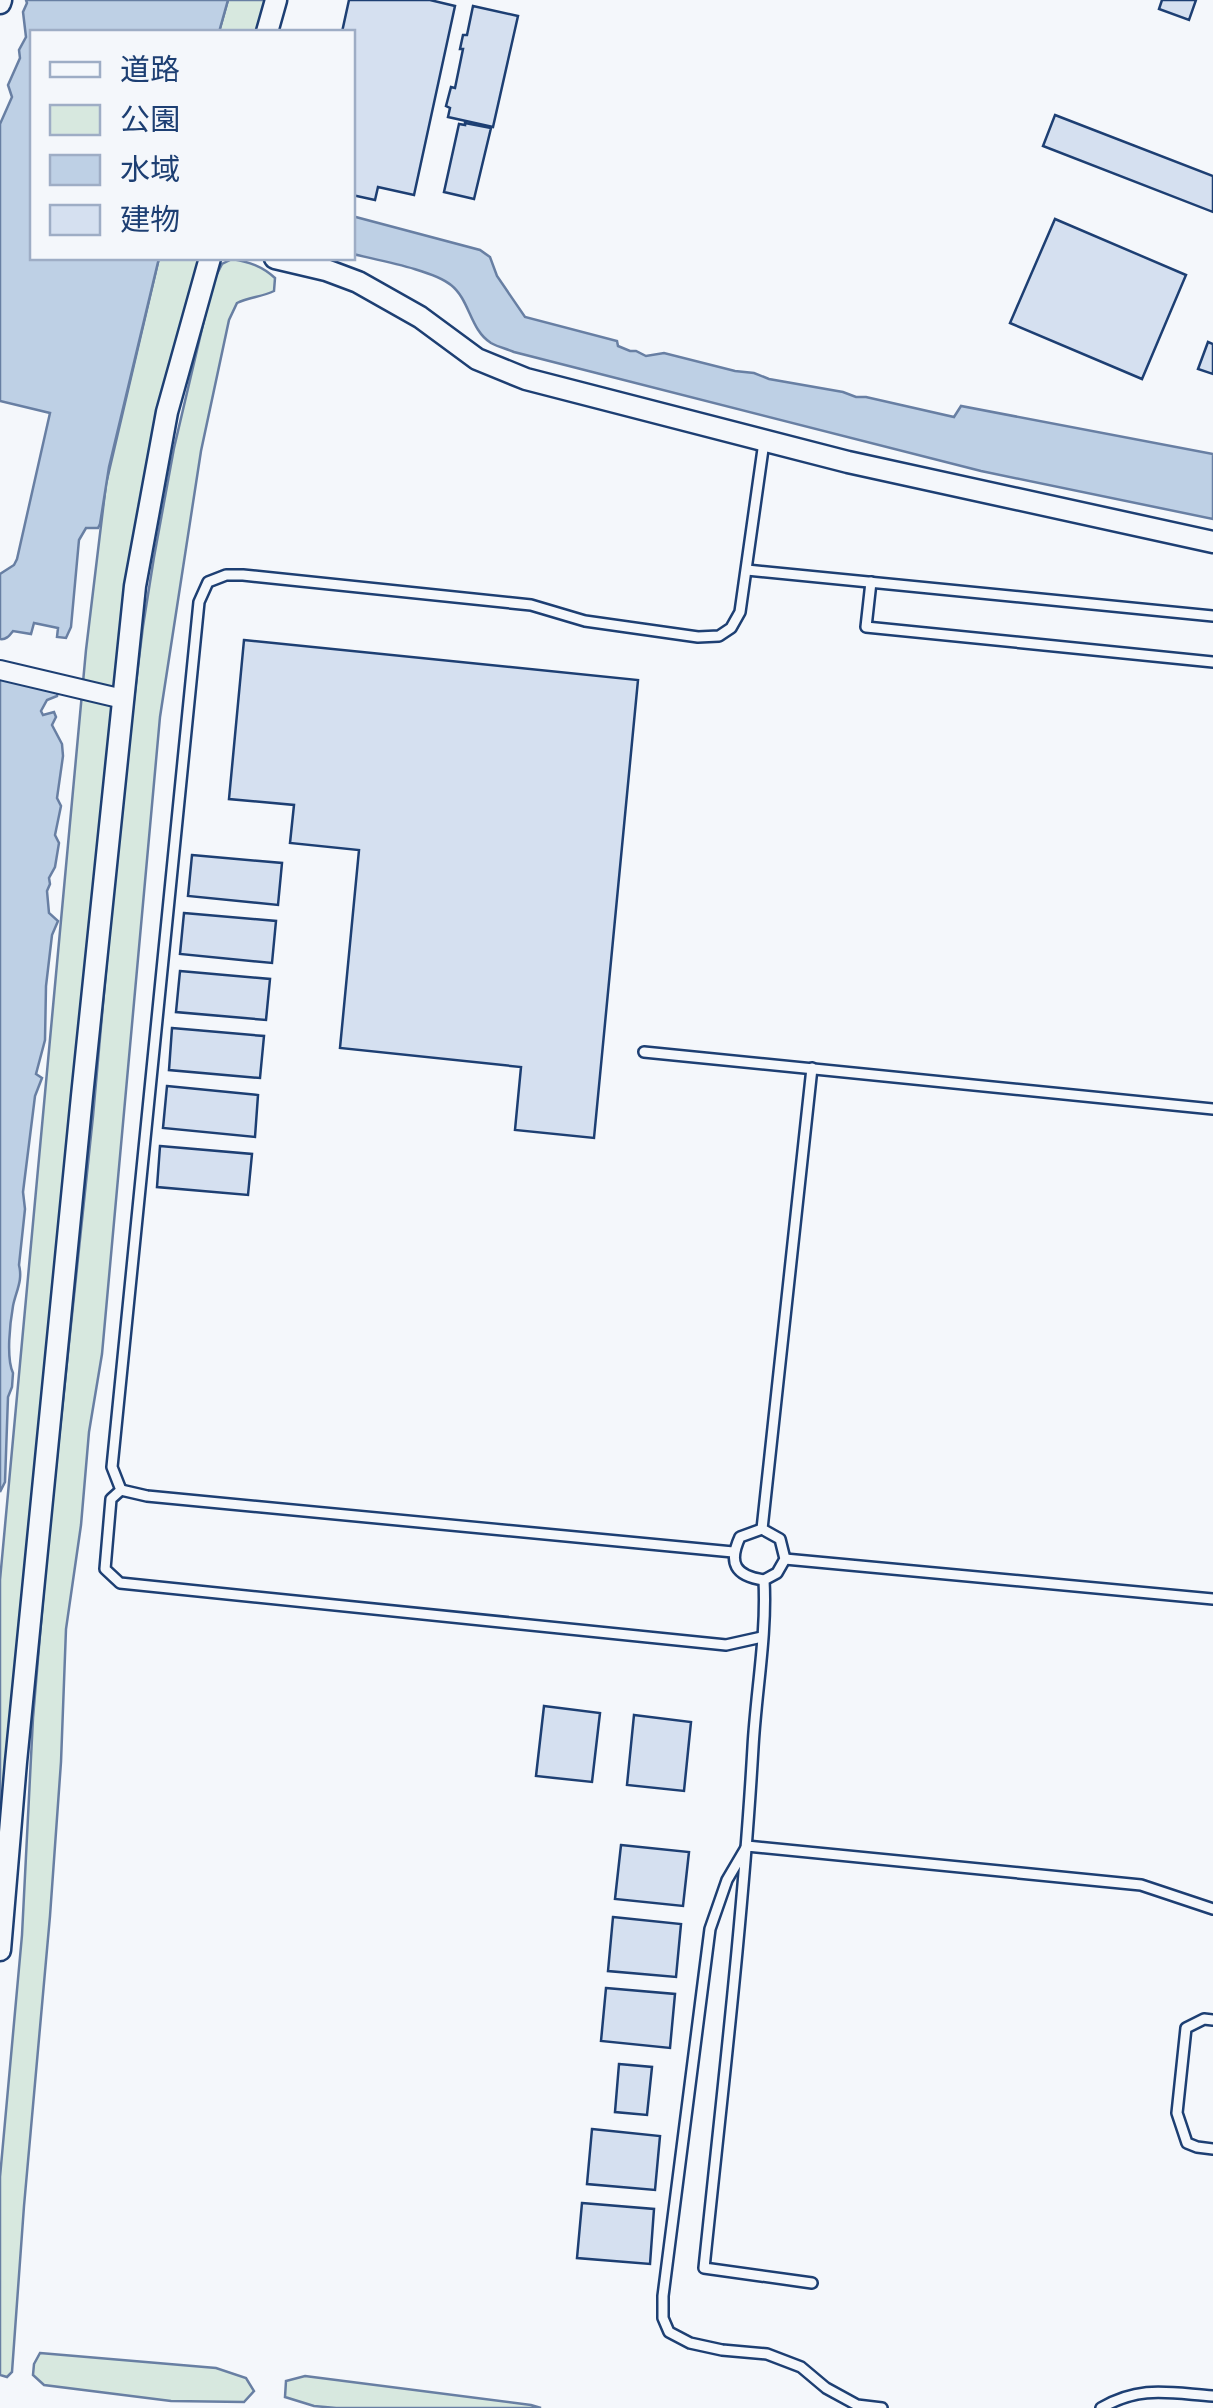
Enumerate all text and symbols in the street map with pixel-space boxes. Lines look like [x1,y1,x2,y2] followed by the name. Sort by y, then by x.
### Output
[30,30,355,260] legend
[120,52,180,87] text: 道路
[120,102,180,137] text: 公園
[120,152,180,187] text: 水域
[120,202,180,237] text: 建物

